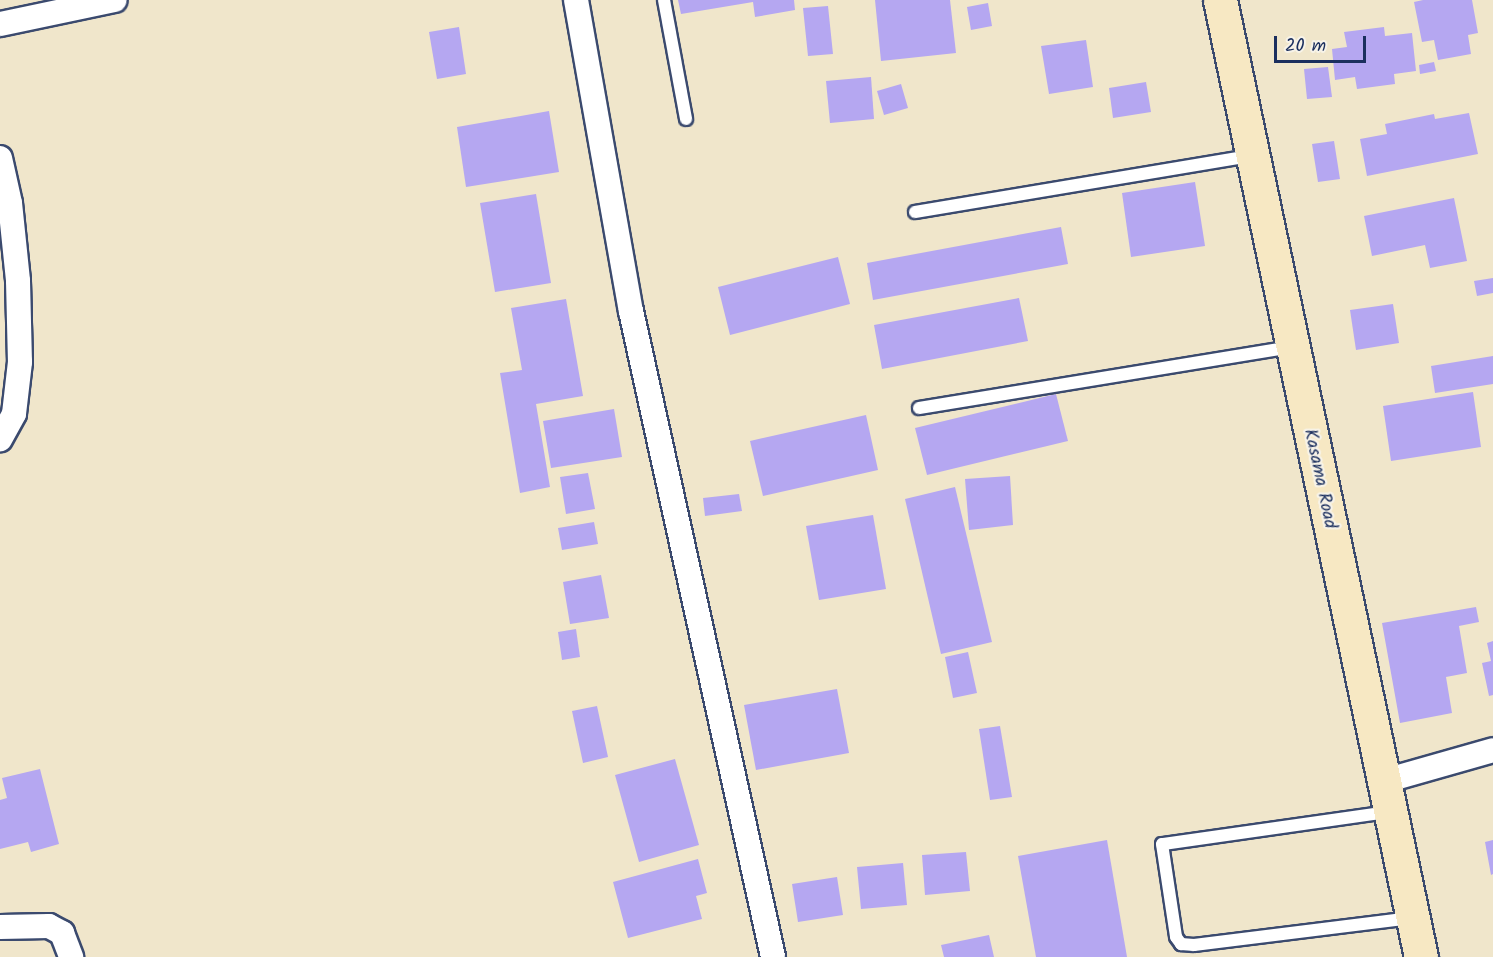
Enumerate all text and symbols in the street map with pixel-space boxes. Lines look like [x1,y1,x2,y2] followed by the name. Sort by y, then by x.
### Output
[1277,24,1368,62] scale bar
[1285,32,1326,61] text: 20 m
[1298,427,1340,531] street label: Kasama Road

